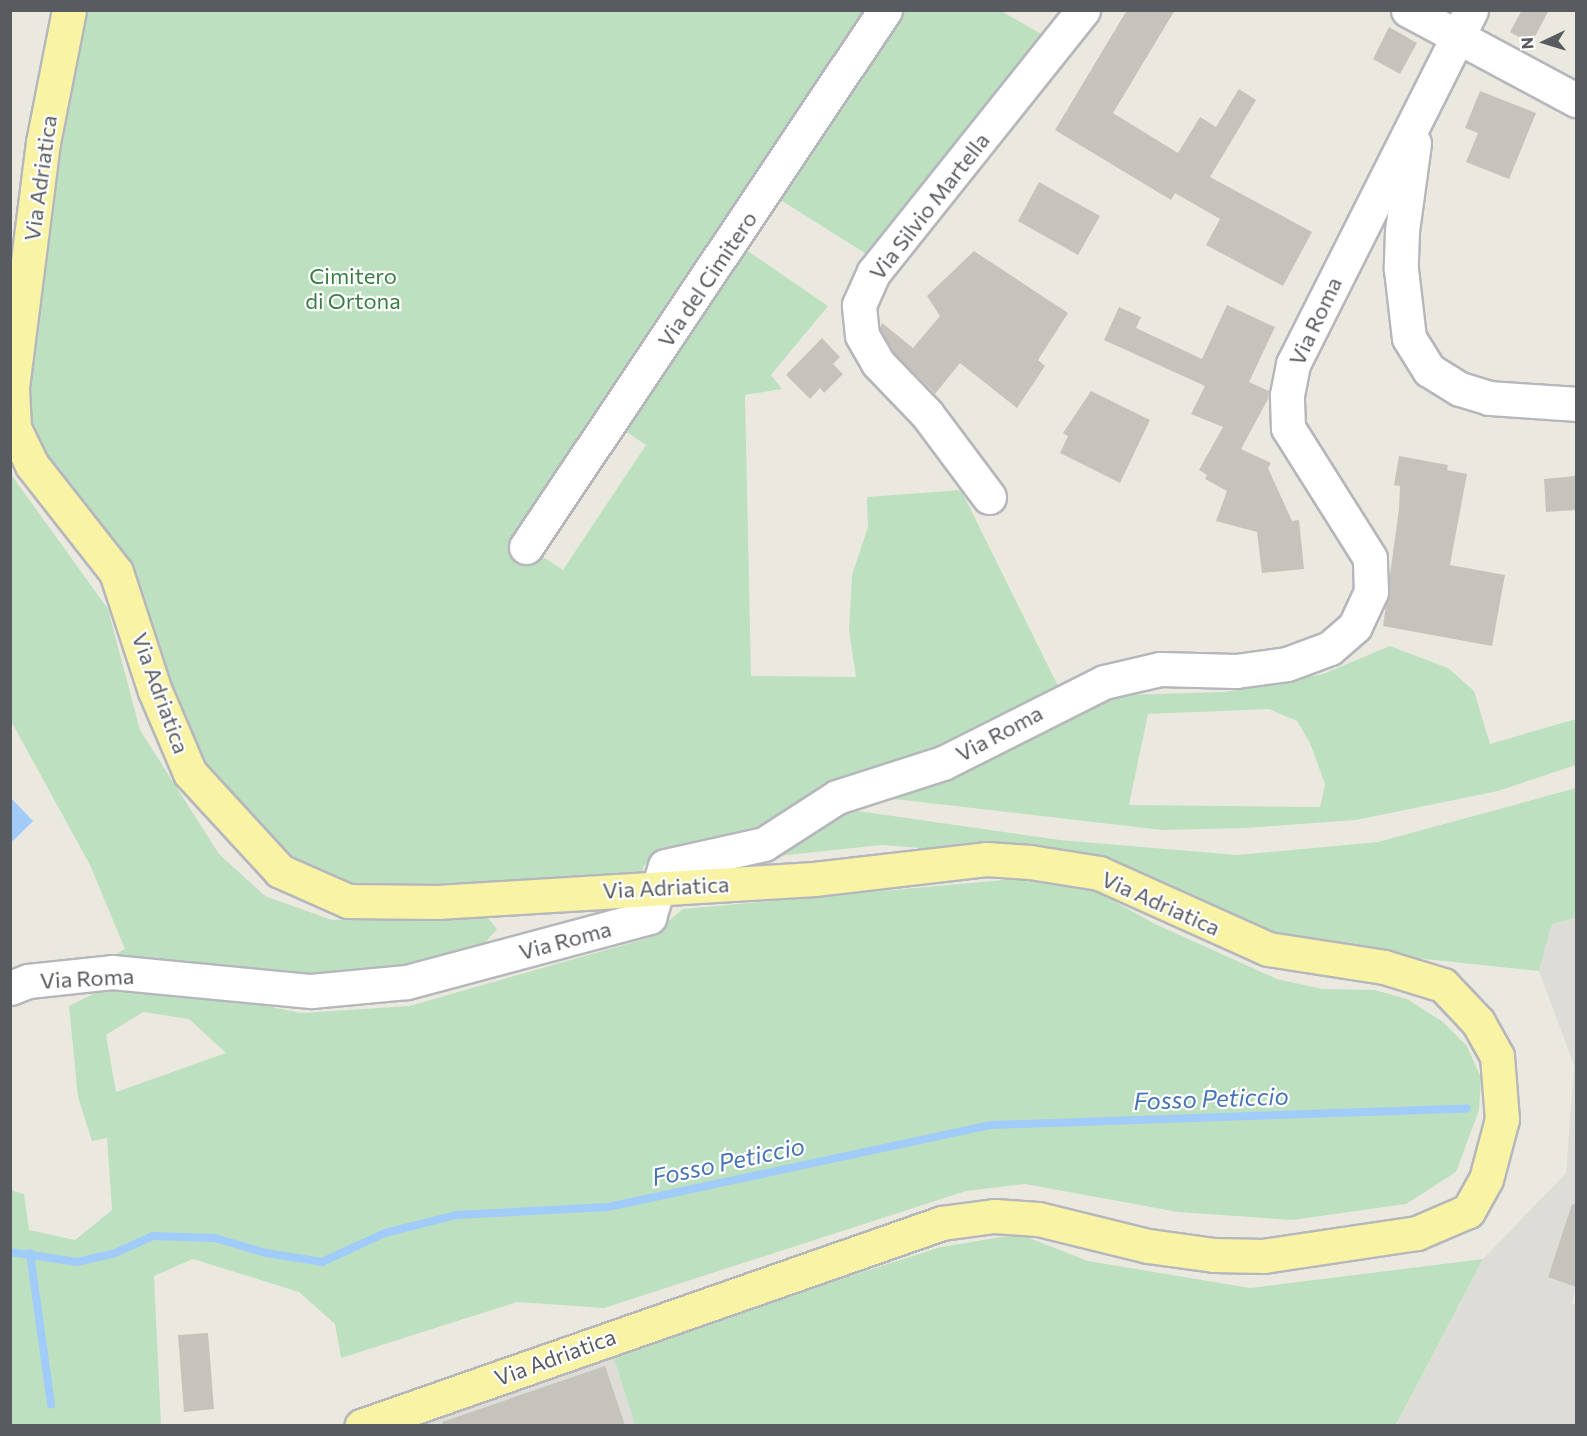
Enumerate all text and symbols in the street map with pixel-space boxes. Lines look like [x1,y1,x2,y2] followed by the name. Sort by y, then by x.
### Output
[1515,12,1575,72] north arrow
[1517,37,1536,50] text: N
[18,113,62,243] street label: Via Adriatica
[863,127,995,285] street label: Via Silvio Martella
[652,206,762,352] street label: Via del Cimitero
[305,262,401,314] park label: Cimitero di Ortona
[1283,273,1347,369] street label: Via Roma
[127,629,195,757] street label: Via Adriatica
[951,699,1047,767] street label: Via Roma
[1098,865,1224,941] street label: Via Adriatica
[602,870,730,904] street label: Via Adriatica
[516,915,614,965] street label: Via Roma
[39,962,135,994] street label: Via Roma
[1133,1081,1289,1115] water label: Fosso Peticcio
[649,1131,807,1191] water label: Fosso Peticcio
[491,1323,619,1391] street label: Via Adriatica

